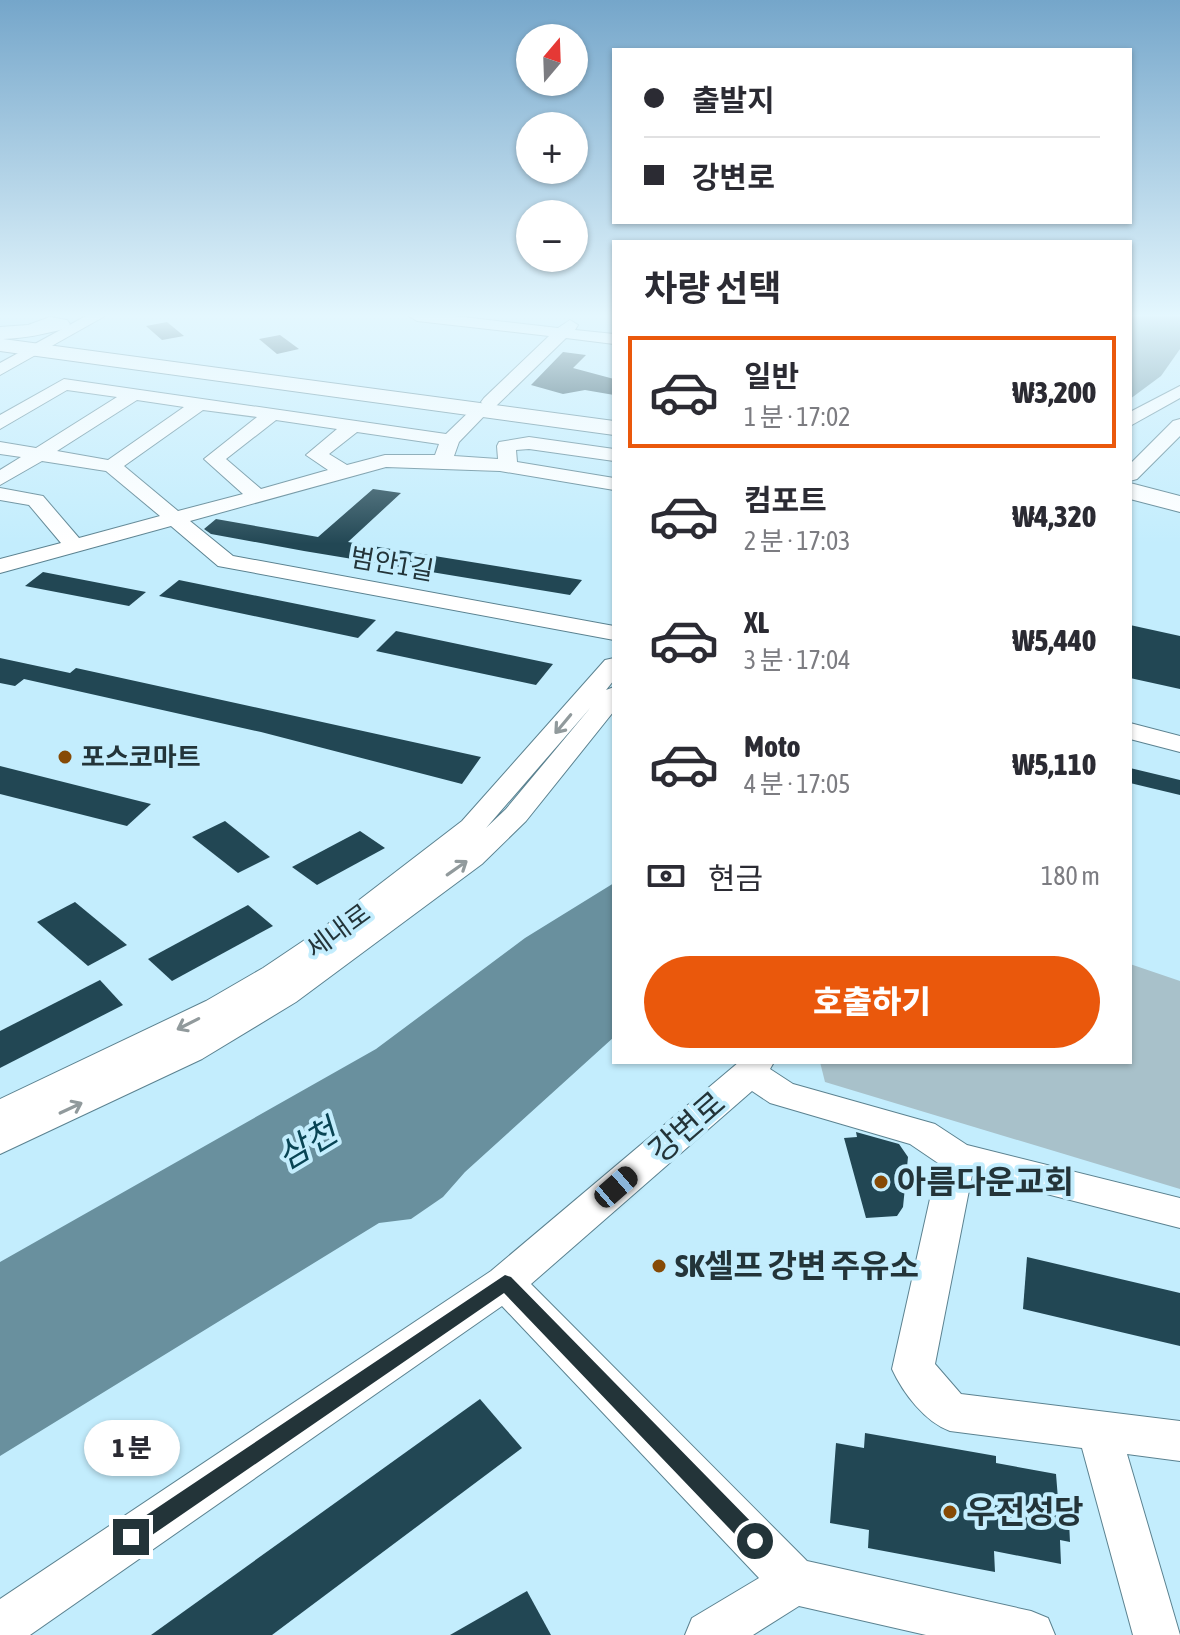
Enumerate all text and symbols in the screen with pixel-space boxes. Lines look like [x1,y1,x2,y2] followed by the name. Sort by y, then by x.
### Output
[516,24,588,96] north arrow
[516,24,588,272] map controls
[692,83,775,117] text: 출발지
[516,112,588,184] button: +
[692,160,775,194] text: 강변로
[516,200,588,272] button: −
[644,267,781,309] text: 차량 선택
[648,356,720,428] icon: car
[744,359,799,393] text: 일반
[1013,375,1096,409] text: ₩3,200
[744,402,850,432] text: 1 분 · 17:02
[648,480,720,552] icon: car
[744,483,827,517] text: 컴포트
[1013,499,1096,533] text: ₩4,320
[744,526,850,556] text: 2 분 · 17:03
[348,542,436,586] street label: 범안1길
[648,604,720,676] icon: car
[744,605,769,639] text: XL
[1013,623,1096,657] text: ₩5,440
[744,645,850,675] text: 3 분 · 17:04
[554,713,572,734] one-way arrow
[648,728,720,800] icon: car
[744,729,801,763] text: Moto
[81,742,201,772] place label: 포스코마트
[1013,747,1096,781] text: ₩5,110
[56,748,74,766] marker: 포스코마트
[744,769,850,799] text: 4 분 · 17:05
[644,854,688,898] icon: cash
[446,860,468,877] one-way arrow
[708,861,763,895] text: 현금
[1041,861,1100,891] text: 180 m
[300,898,376,964] street label: 세내로
[644,956,1100,1048] button: 호출하기
[177,1017,201,1033] one-way arrow
[641,1084,732,1170] street label: 강변로
[59,1100,83,1115] one-way arrow
[270,1109,347,1176] water label: 삼천
[590,1162,642,1212] car
[897,1163,1074,1200] place label: 아름다운교회
[872,1173,890,1191] marker: 아름다운교회
[675,1247,919,1284] place label: SK셀프 강변 주유소
[650,1257,668,1275] marker: SK셀프 강변 주유소
[83,1421,179,1477] callout: 1 분
[112,1433,152,1463] text: 1 분
[966,1493,1084,1530] place label: 우전성당
[941,1503,959,1521] marker: 우전성당
[113,1519,149,1555] route end
[737,1523,773,1559] route start

